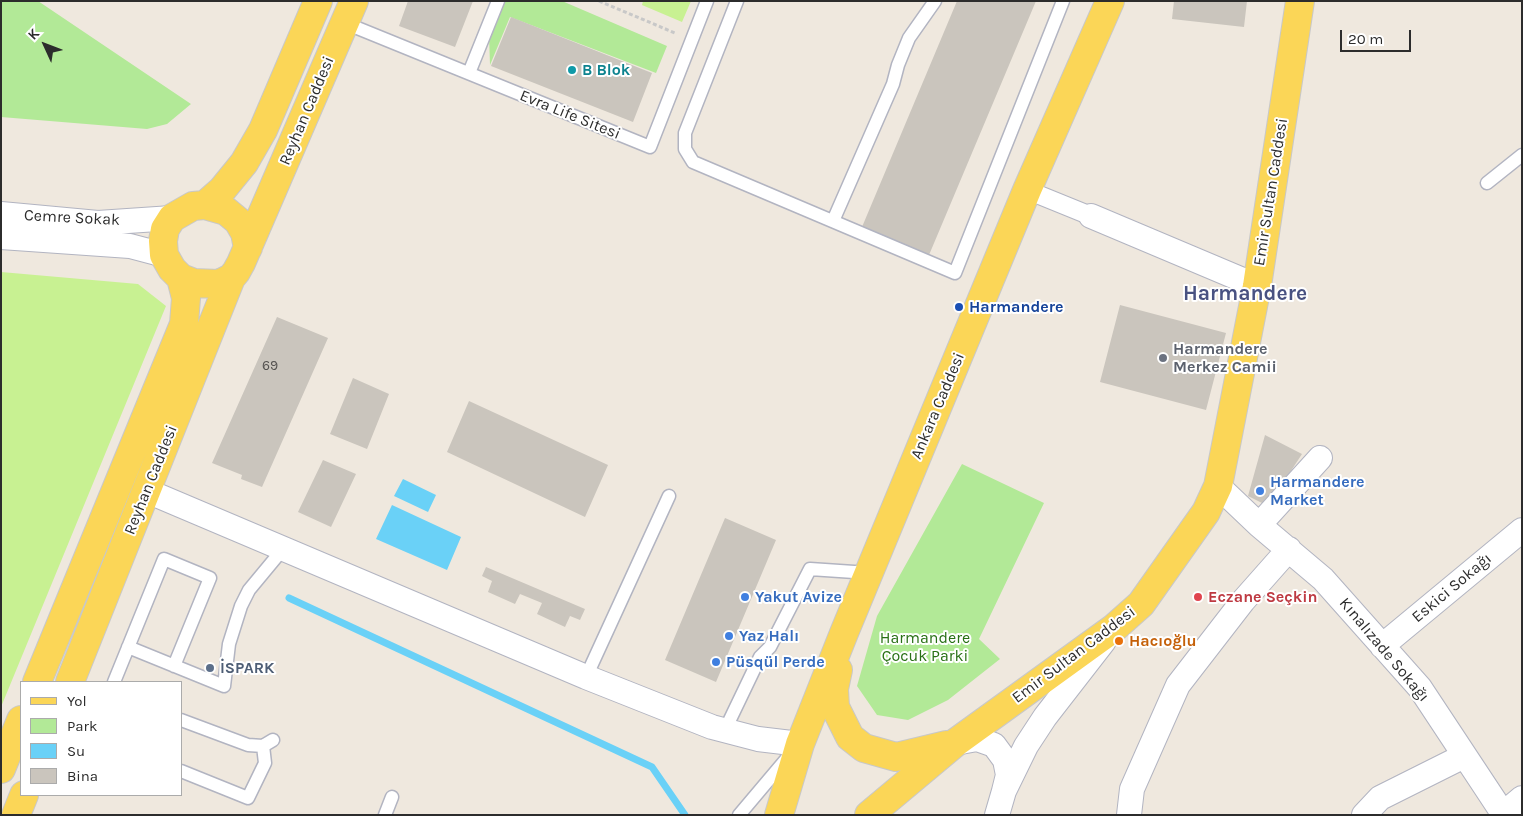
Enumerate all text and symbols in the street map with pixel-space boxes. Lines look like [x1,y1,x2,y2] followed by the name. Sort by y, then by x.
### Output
[20,20,70,70] north arrow
[1343,20,1414,52] scale bar
[24,25,43,44] text: K
[1348,30,1383,48] text: 20 m
[275,54,339,168] street label: Reyhan Caddesi
[582,60,630,80] place label: B Blok
[566,64,578,76] marker: B Blok
[517,86,623,144] street label: Evra Life Sitesi
[1250,117,1292,267] street label: Emir Sultan Caddesi
[24,206,120,230] street label: Cemre Sokak
[1183,281,1307,307] district label: Harmandere
[969,297,1064,317] place label: Harmandere
[953,301,965,313] marker: Harmandere
[1173,339,1277,377] place label: Harmandere Merkez Camii
[907,350,969,462] street label: Ankara Caddesi
[1157,352,1169,364] marker: Harmandere Merkez Camii
[262,358,278,374] house number: 69
[120,422,182,538] street label: Reyhan Caddesi
[1270,472,1365,510] place label: Harmandere Market
[1254,485,1266,497] marker: Harmandere Market
[1408,549,1496,627] street label: Eskici Sokağı
[755,587,842,607] place label: Yakut Avize
[1208,587,1317,607] place label: Eczane Seçkin
[739,591,751,603] marker: Yakut Avize
[1192,591,1204,603] marker: Eczane Seçkin
[1335,594,1433,706] street label: Kınalızade Sokağı
[1009,602,1139,708] street label: Emir Sultan Caddesi
[739,626,799,646] place label: Yaz Halı
[880,628,970,666] park label: Harmandere Çocuk Parki
[723,630,735,642] marker: Yaz Halı
[1129,631,1197,651] place label: Hacıoğlu
[1113,635,1125,647] marker: Hacıoğlu
[726,652,825,672] place label: Püsqül Perde
[710,656,722,668] marker: Püsqül Perde
[220,658,274,678] place label: İSPARK
[204,662,216,674] marker: İSPARK
[20,681,182,796] legend
[67,692,87,710] text: Yol
[67,717,97,735] text: Park
[67,742,85,760] text: Su
[67,767,98,785] text: Bina

